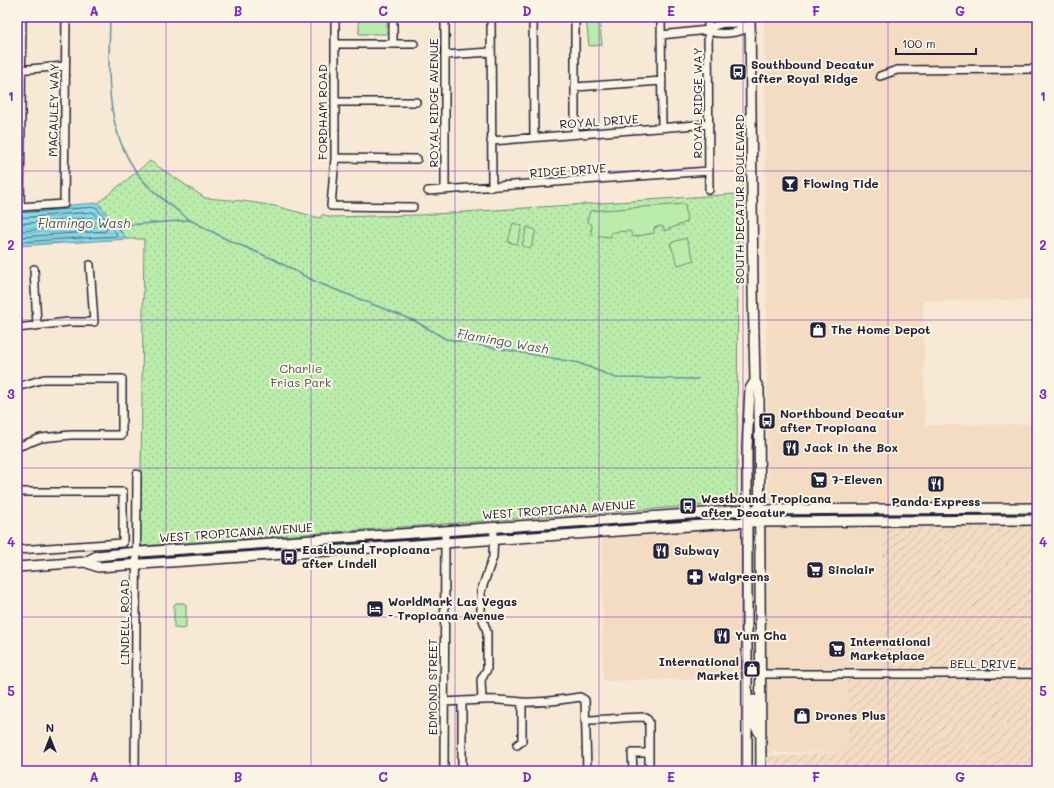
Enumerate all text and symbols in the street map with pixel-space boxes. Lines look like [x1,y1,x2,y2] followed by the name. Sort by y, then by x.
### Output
[89,2,99,19] text: A
[234,2,243,19] text: B
[378,2,388,19] text: C
[522,2,532,19] text: D
[667,2,675,19] text: E
[812,2,820,19] text: F
[955,2,965,19] text: G
[896,30,976,56] scale bar
[902,35,936,51] text: 100 m
[425,38,441,168] street label: ROYAL RIDGE AVENUE
[689,47,705,159] street label: ROYAL RIDGE WAY
[751,56,874,86] place label: Southbound Decatur after Royal Ridge
[728,62,748,82] bus stop icon: Southbound Decatur after Royal Ridge
[44,63,62,157] street label: MACAULEY WAY
[314,64,330,160] street label: FORDHAM ROAD
[8,87,14,104] text: 1
[1040,87,1046,104] text: 1
[559,110,639,132] street label: ROYAL DRIVE
[731,114,747,284] street label: SOUTH DECATUR BOULEVARD
[529,159,607,181] street label: RIDGE DRIVE
[780,174,800,194] bar icon: Flowing Tide
[803,175,879,191] place label: Flowing Tide
[38,214,130,231] water label: Flamingo Wash
[7,236,15,253] text: 2
[1039,236,1047,253] text: 2
[808,320,828,340] shop icon: The Home Depot
[831,321,930,337] place label: The Home Depot
[456,324,550,357] water label: Flamingo Wash
[271,360,331,390] park label: Charlie Frias Park
[7,385,15,402] text: 3
[1039,385,1047,402] text: 3
[780,405,904,435] place label: Northbound Decatur after Tropicana
[757,411,777,431] bus stop icon: Northbound Decatur after Tropicana
[781,438,801,458] restaurant icon: Jack in the Box
[804,439,898,455] place label: Jack in the Box
[809,470,829,490] supermarket icon: 7-Eleven
[832,471,882,487] place label: 7-Eleven
[926,474,946,494] restaurant icon: Panda Express
[701,490,831,520] place label: Westbound Tropicana after Decatur
[892,493,980,509] place label: Panda Express
[482,496,636,522] street label: WEST TROPICANA AVENUE
[678,496,698,516] bus stop icon: Westbound Tropicana after Decatur
[159,519,313,545] street label: WEST TROPICANA AVENUE
[7,533,15,550] text: 4
[1039,533,1047,550] text: 4
[302,541,430,571] place label: Eastbound Tropicana after Lindell
[651,541,671,561] restaurant icon: Subway
[674,542,720,558] place label: Subway
[279,547,299,567] bus stop icon: Eastbound Tropicana after Lindell
[805,560,825,580] supermarket icon: Sinclair
[828,561,875,577] place label: Sinclair
[685,567,705,587] pharmacy icon: Walgreens
[708,568,769,584] place label: Walgreens
[116,579,132,665] street label: LINDELL ROAD
[388,593,517,623] place label: WorldMark Las Vegas - Tropicana Avenue
[365,599,385,619] hotel icon: WorldMark Las Vegas - Tropicana Avenue
[712,626,732,646] restaurant icon: Yum Cha
[735,627,787,643] place label: Yum Cha
[850,633,930,663] place label: International Marketplace
[424,638,440,735] street label: EDMOND STREET
[827,639,847,659] supermarket icon: International Marketplace
[659,653,739,683] place label: International Market
[950,655,1016,671] street label: BELL DRIVE
[742,659,762,679] shop icon: International Market
[7,682,15,699] text: 5
[1039,682,1047,699] text: 5
[792,706,812,726] shop icon: Drones Plus
[815,707,886,723] place label: Drones Plus
[30,718,70,758] north arrow
[46,720,54,735] text: N
[89,768,99,785] text: A
[234,768,243,785] text: B
[378,768,388,785] text: C
[522,768,532,785] text: D
[667,768,675,785] text: E
[812,768,820,785] text: F
[955,768,965,785] text: G

